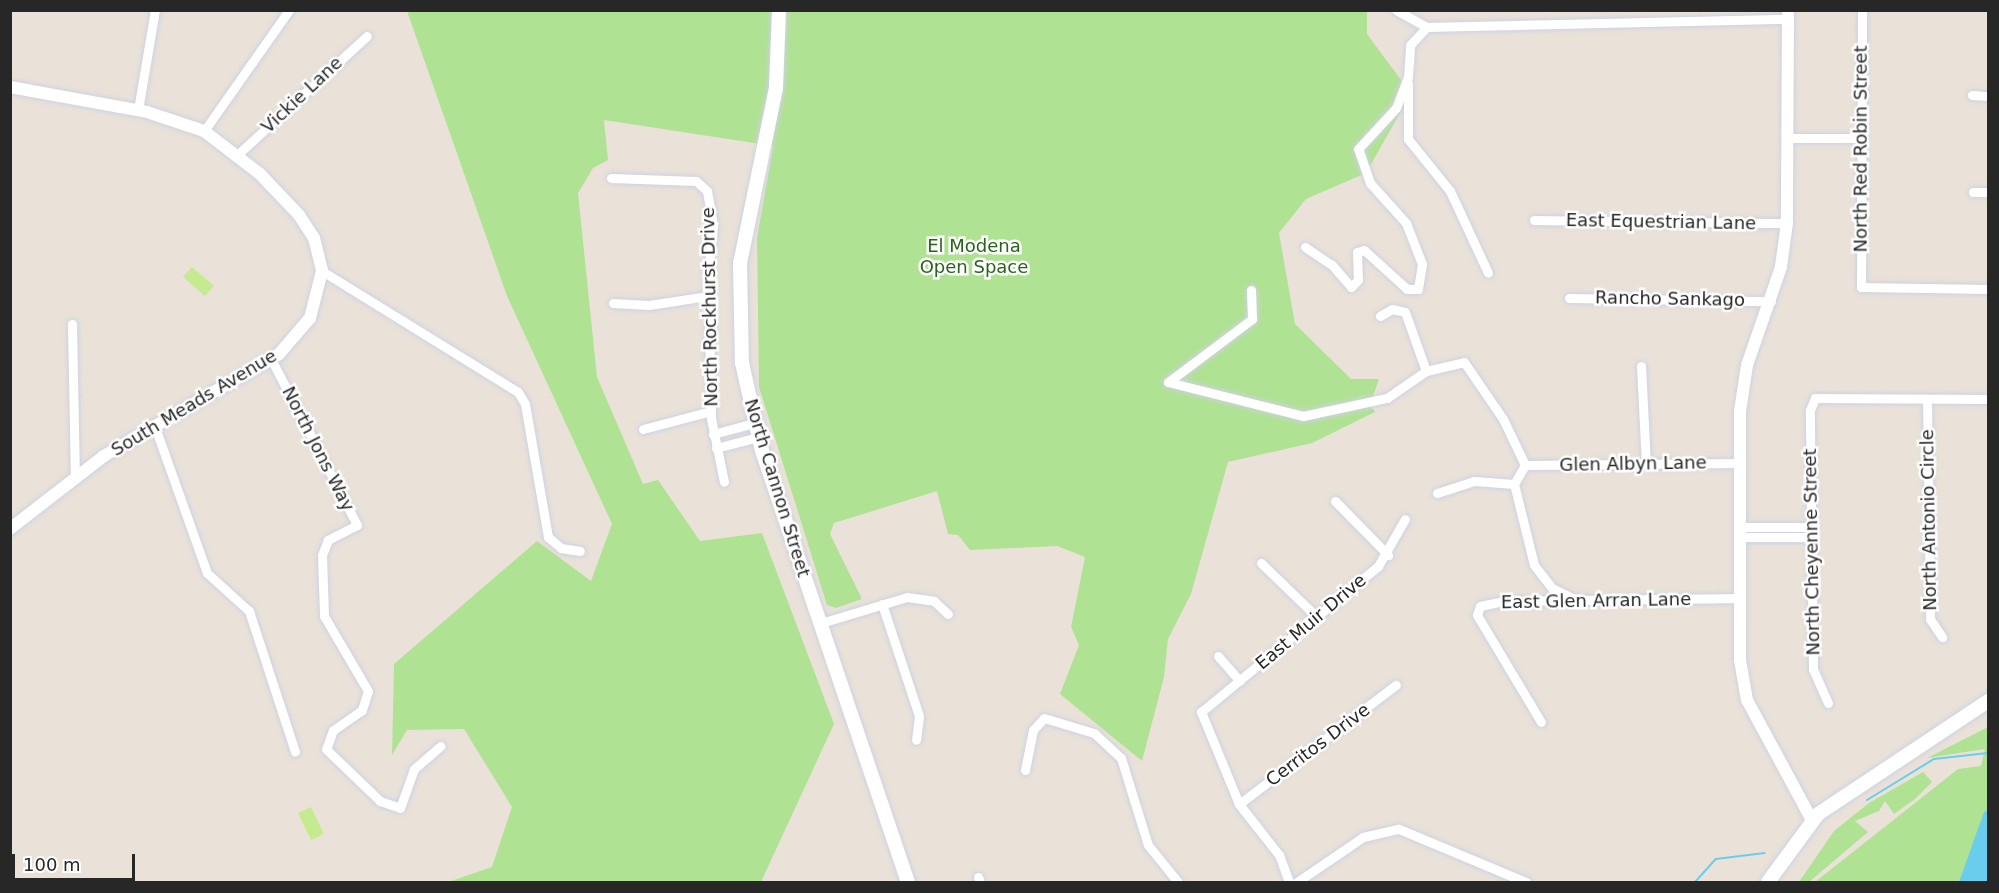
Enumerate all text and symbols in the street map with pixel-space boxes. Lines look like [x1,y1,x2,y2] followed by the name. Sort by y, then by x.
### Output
[1850,46,1872,252] street label: North Red Robin Street
[257,52,347,138] street label: Vickie Lane
[697,207,723,407] street label: North Rockhurst Drive
[1566,210,1756,234] street label: East Equestrian Lane
[920,236,1028,278] park label: El Modena Open Space
[1595,287,1745,311] street label: Rancho Sankago
[107,345,281,461] street label: South Meads Avenue
[277,383,359,515] street label: North Jons Way
[740,396,814,580] street label: North Cannon Street
[1917,429,1941,611] street label: North Antonio Circle
[1799,448,1825,656] street label: North Cheyenne Street
[1559,452,1707,476] street label: Glen Albyn Lane
[1251,569,1371,675] street label: East Muir Drive
[1501,589,1691,613] street label: East Glen Arran Lane
[1262,699,1374,791] street label: Cerritos Drive
[15,842,138,880] scale bar
[23,854,81,875] text: 100 m

